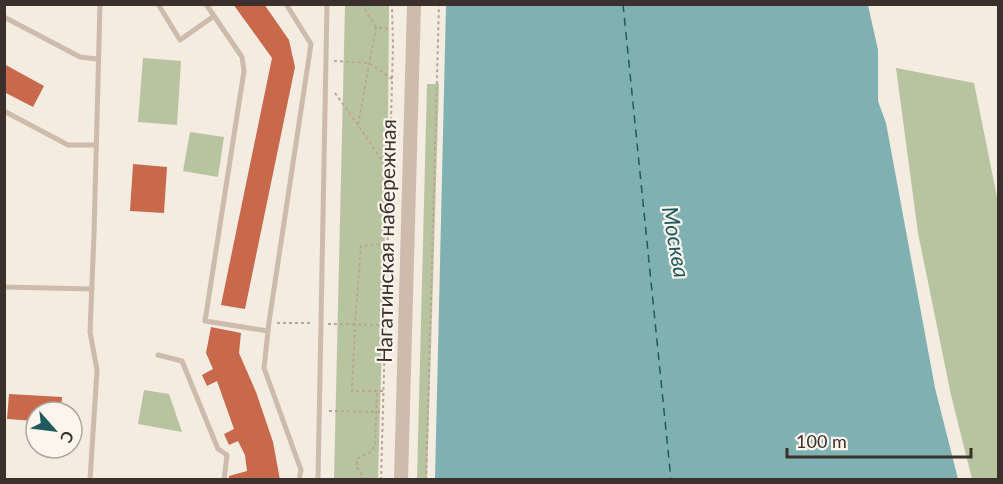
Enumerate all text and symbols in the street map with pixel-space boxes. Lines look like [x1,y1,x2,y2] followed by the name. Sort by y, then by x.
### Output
[371,119,400,363] street label: Нагатинская набережная
[657,204,696,280] water label: Москва
[24,400,84,460] north arrow
[787,421,972,459] scale bar
[57,428,79,447] text: С
[796,430,847,452] text: 100 m

